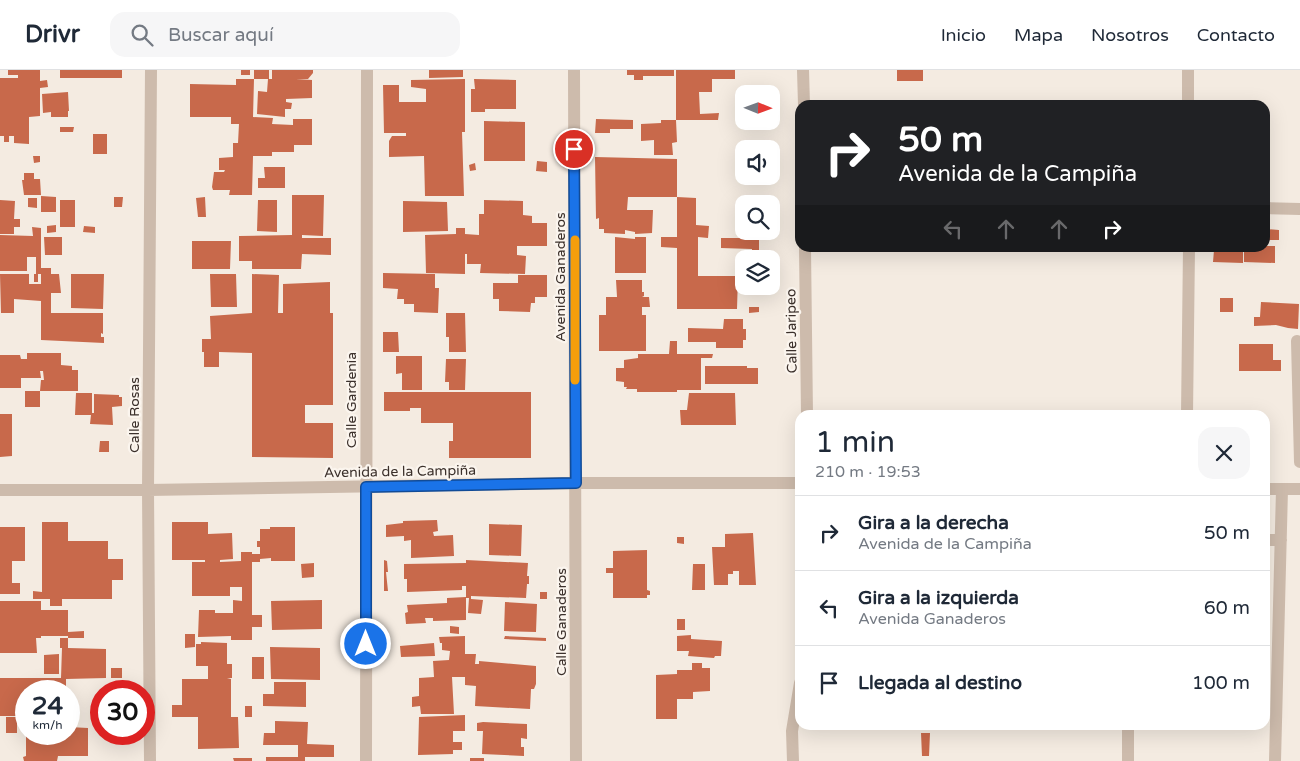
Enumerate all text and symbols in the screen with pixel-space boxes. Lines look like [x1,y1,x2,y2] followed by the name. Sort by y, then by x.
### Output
[110,12,460,57] search box
[25,20,80,49] text: Drivr
[128,21,156,49] icon: search
[168,24,274,46] text: Buscar aquí
[941,24,986,46] text: Inicio
[1014,24,1063,46] text: Mapa
[1091,24,1169,46] text: Nosotros
[1197,24,1275,46] text: Contacto
[735,85,780,130] north arrow
[735,85,780,295] map controls
[898,119,983,161] text: 50 m
[815,120,880,185] icon: right
[553,128,595,170] pin
[560,135,588,163] icon: arrive
[735,140,780,185] button: sound
[898,161,1137,187] text: Avenida de la Campiña
[735,195,780,240] button: search
[552,212,569,342] street label: Avenida Ganaderos
[939,215,967,243] icon: left
[992,215,1020,243] icon: ahead
[1045,215,1073,243] icon: ahead
[1098,215,1126,243] icon: right
[735,250,780,295] button: layers
[782,289,801,373] street label: Calle Jaripeo
[343,352,360,448] street label: Calle Gardenia
[126,377,143,453] street label: Calle Rosas
[815,424,895,461] text: 1 min
[1198,427,1250,479] button: close
[324,462,476,481] street label: Avenida de la Campiña
[815,462,921,482] text: 210 m · 19:53
[858,512,1009,534] text: Gira a la derecha
[815,519,843,547] icon: right
[1204,522,1250,544] text: 50 m
[858,534,1032,554] text: Avenida de la Campiña
[553,568,570,676] street label: Calle Ganaderos
[858,587,1019,609] text: Gira a la izquierda
[815,594,843,622] icon: left
[1204,597,1250,619] text: 60 m
[858,609,1006,629] text: Avenida Ganaderos
[339,617,391,669] position arrow
[815,669,843,697] icon: arrive
[858,672,1022,694] text: Llegada al destino
[1192,672,1250,694] text: 100 m
[90,680,155,745] speed limit sign: 30
[32,691,63,721] text: 24
[32,718,63,732] text: km/h

